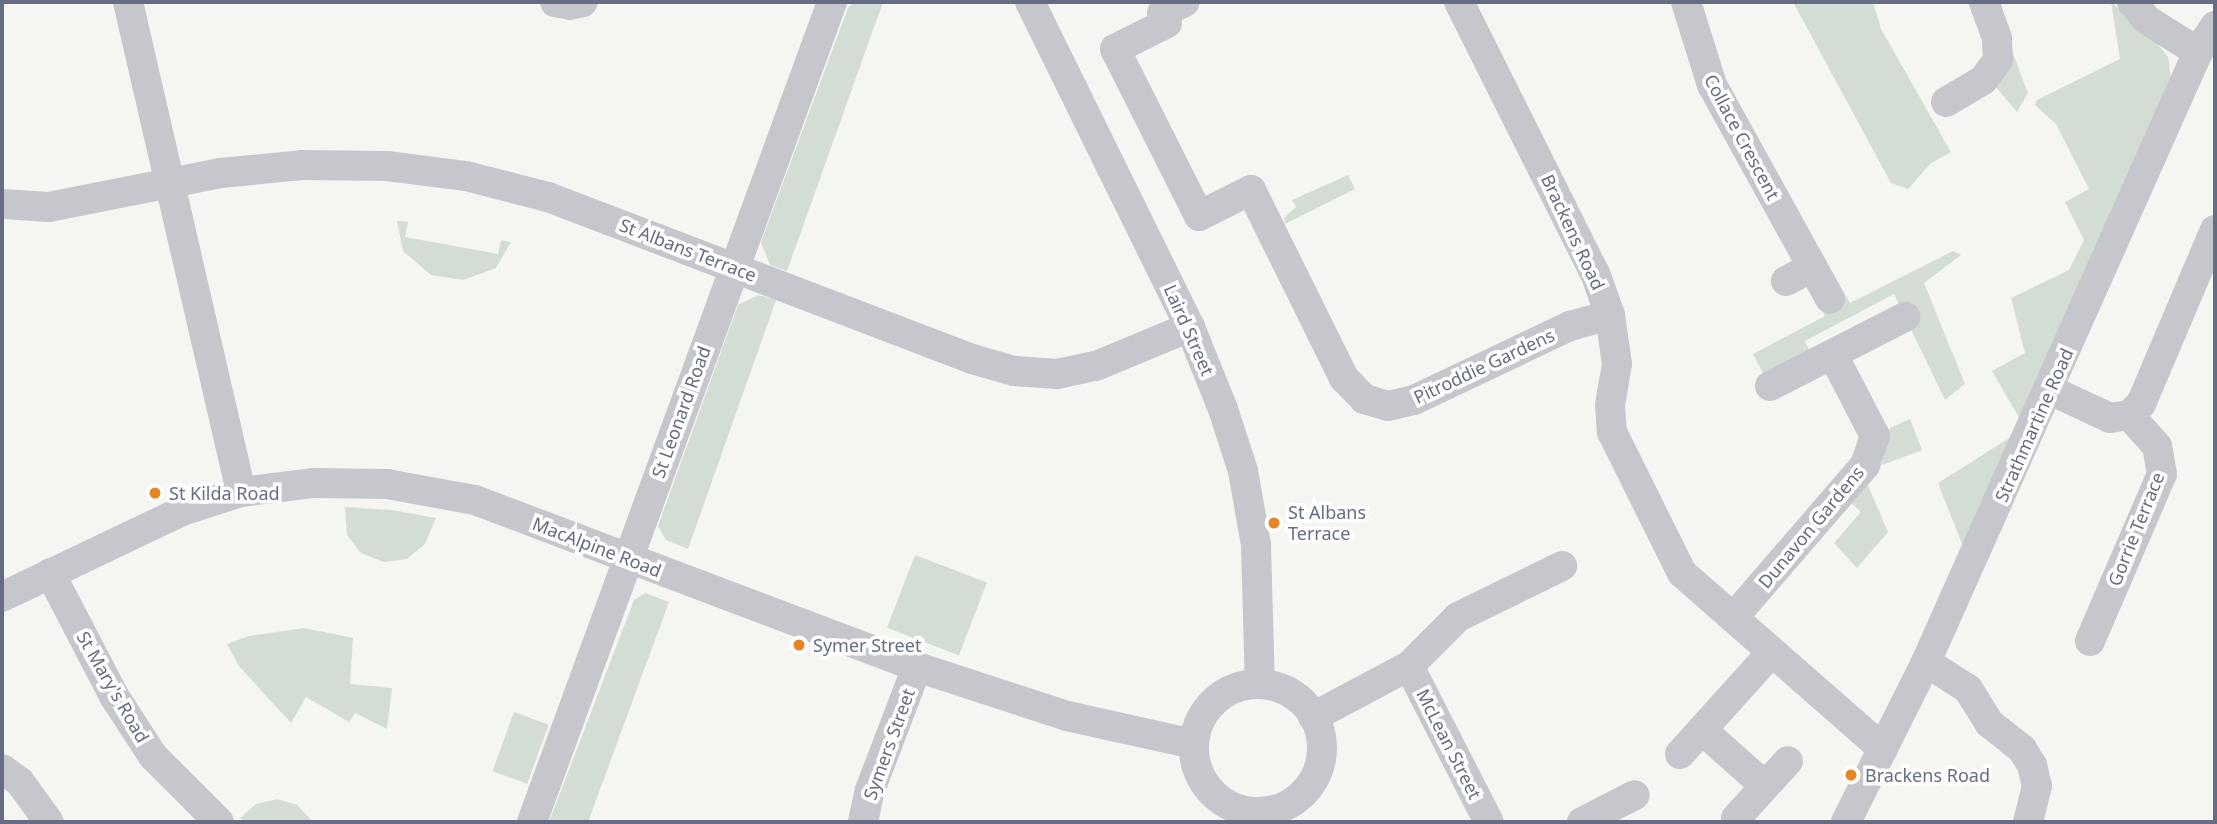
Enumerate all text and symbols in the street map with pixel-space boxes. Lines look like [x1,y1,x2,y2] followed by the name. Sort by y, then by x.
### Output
[1700,71,1784,203] street label: Collace Crescent
[1537,171,1609,293] street label: Brackens Road
[616,214,760,286] street label: St Albans Terrace
[1159,281,1219,379] street label: Laird Street
[1410,324,1558,408] street label: Pitroddie Gardens
[647,343,715,481] street label: St Leonard Road
[1990,345,2078,505] street label: Strathmartine Road
[1754,462,1868,592] street label: Dunavon Gardens
[2103,469,2169,589] street label: Gorrie Terrace
[169,482,280,504] place label: St Kilda Road
[147,485,163,501] marker: St Kilda Road
[1288,502,1366,544] place label: St Albans Terrace
[530,513,664,581] street label: MacAlpine Road
[1266,515,1282,531] marker: St Albans Terrace
[72,628,154,746] street label: St Mary's Road
[813,634,921,656] place label: Symer Street
[791,637,807,653] marker: Symer Street
[859,685,919,803] street label: Symers Street
[1412,685,1486,803] street label: McLean Street
[1865,764,1990,786] place label: Brackens Road
[1843,767,1859,783] marker: Brackens Road

